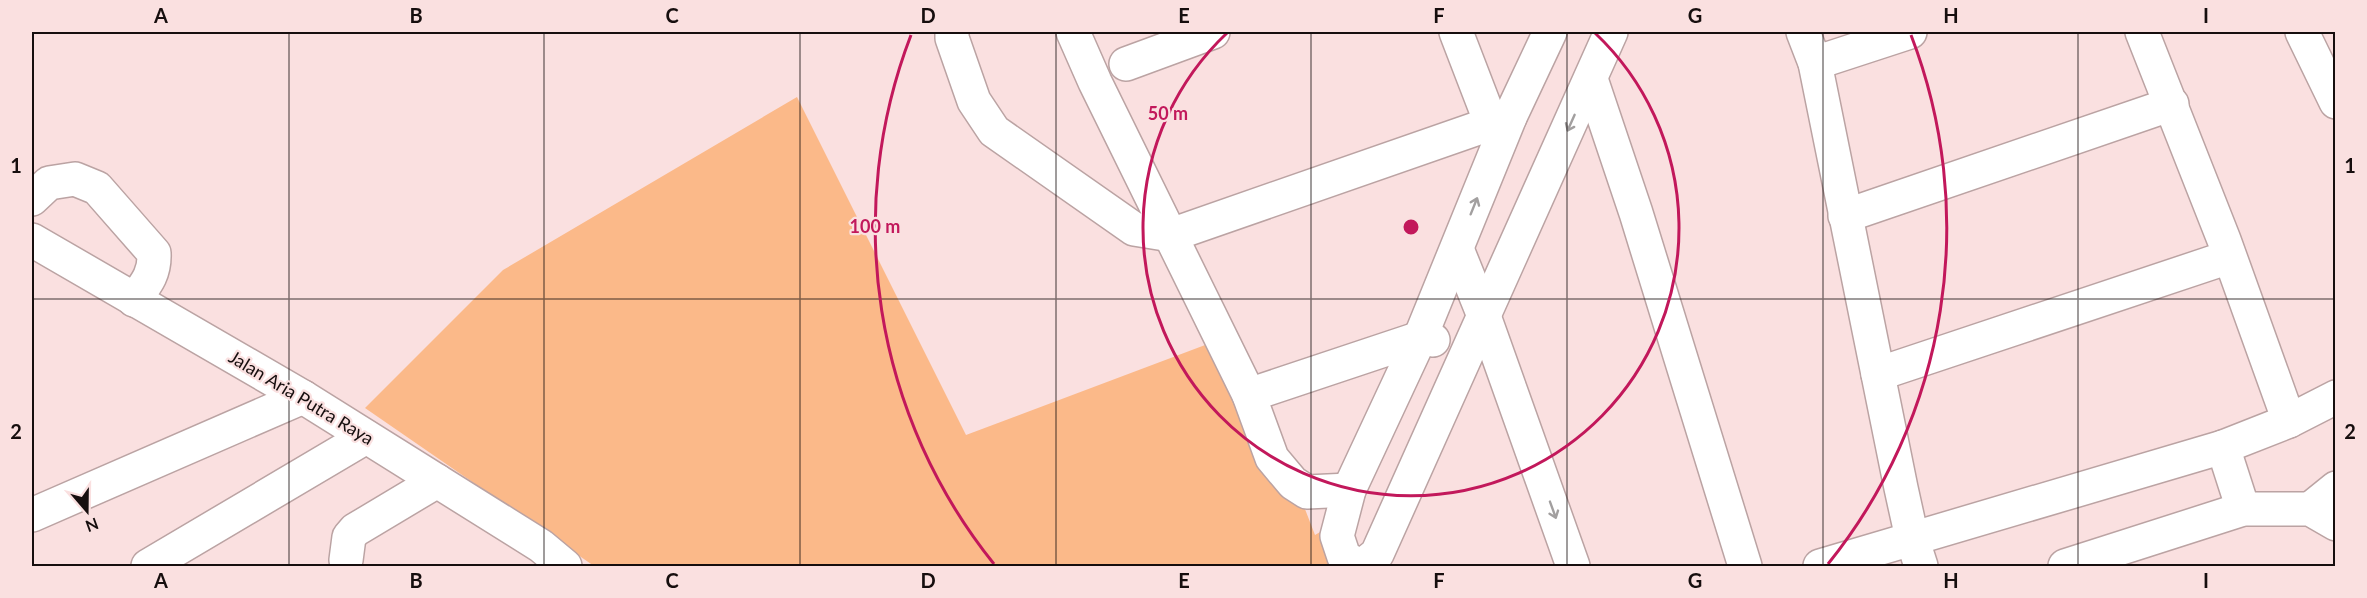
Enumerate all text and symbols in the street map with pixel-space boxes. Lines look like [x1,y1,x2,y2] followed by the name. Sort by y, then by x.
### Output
[153,3,168,27] text: A
[409,3,423,27] text: B
[665,3,679,27] text: C
[920,3,936,27] text: D
[1178,3,1190,27] text: E
[1433,3,1445,27] text: F
[1688,3,1702,27] text: G
[1943,3,1959,27] text: H
[2203,3,2209,27] text: I
[1148,102,1188,124] text: 50 m
[1564,114,1576,132] one-way arrow
[10,153,22,177] text: 1
[2344,153,2356,177] text: 1
[1469,197,1480,216] one-way arrow
[850,215,900,237] text: 100 m
[1401,217,1421,237] centre of rings
[225,345,378,449] street label: Jalan Aria Putra Raya
[10,419,22,443] text: 2
[2344,419,2356,443] text: 2
[57,481,117,541] north arrow
[1548,500,1559,519] one-way arrow
[83,515,101,537] text: N
[153,568,168,592] text: A
[409,568,423,592] text: B
[665,568,679,592] text: C
[920,568,936,592] text: D
[1178,568,1190,592] text: E
[1433,568,1445,592] text: F
[1688,568,1702,592] text: G
[1943,568,1959,592] text: H
[2203,568,2209,592] text: I

